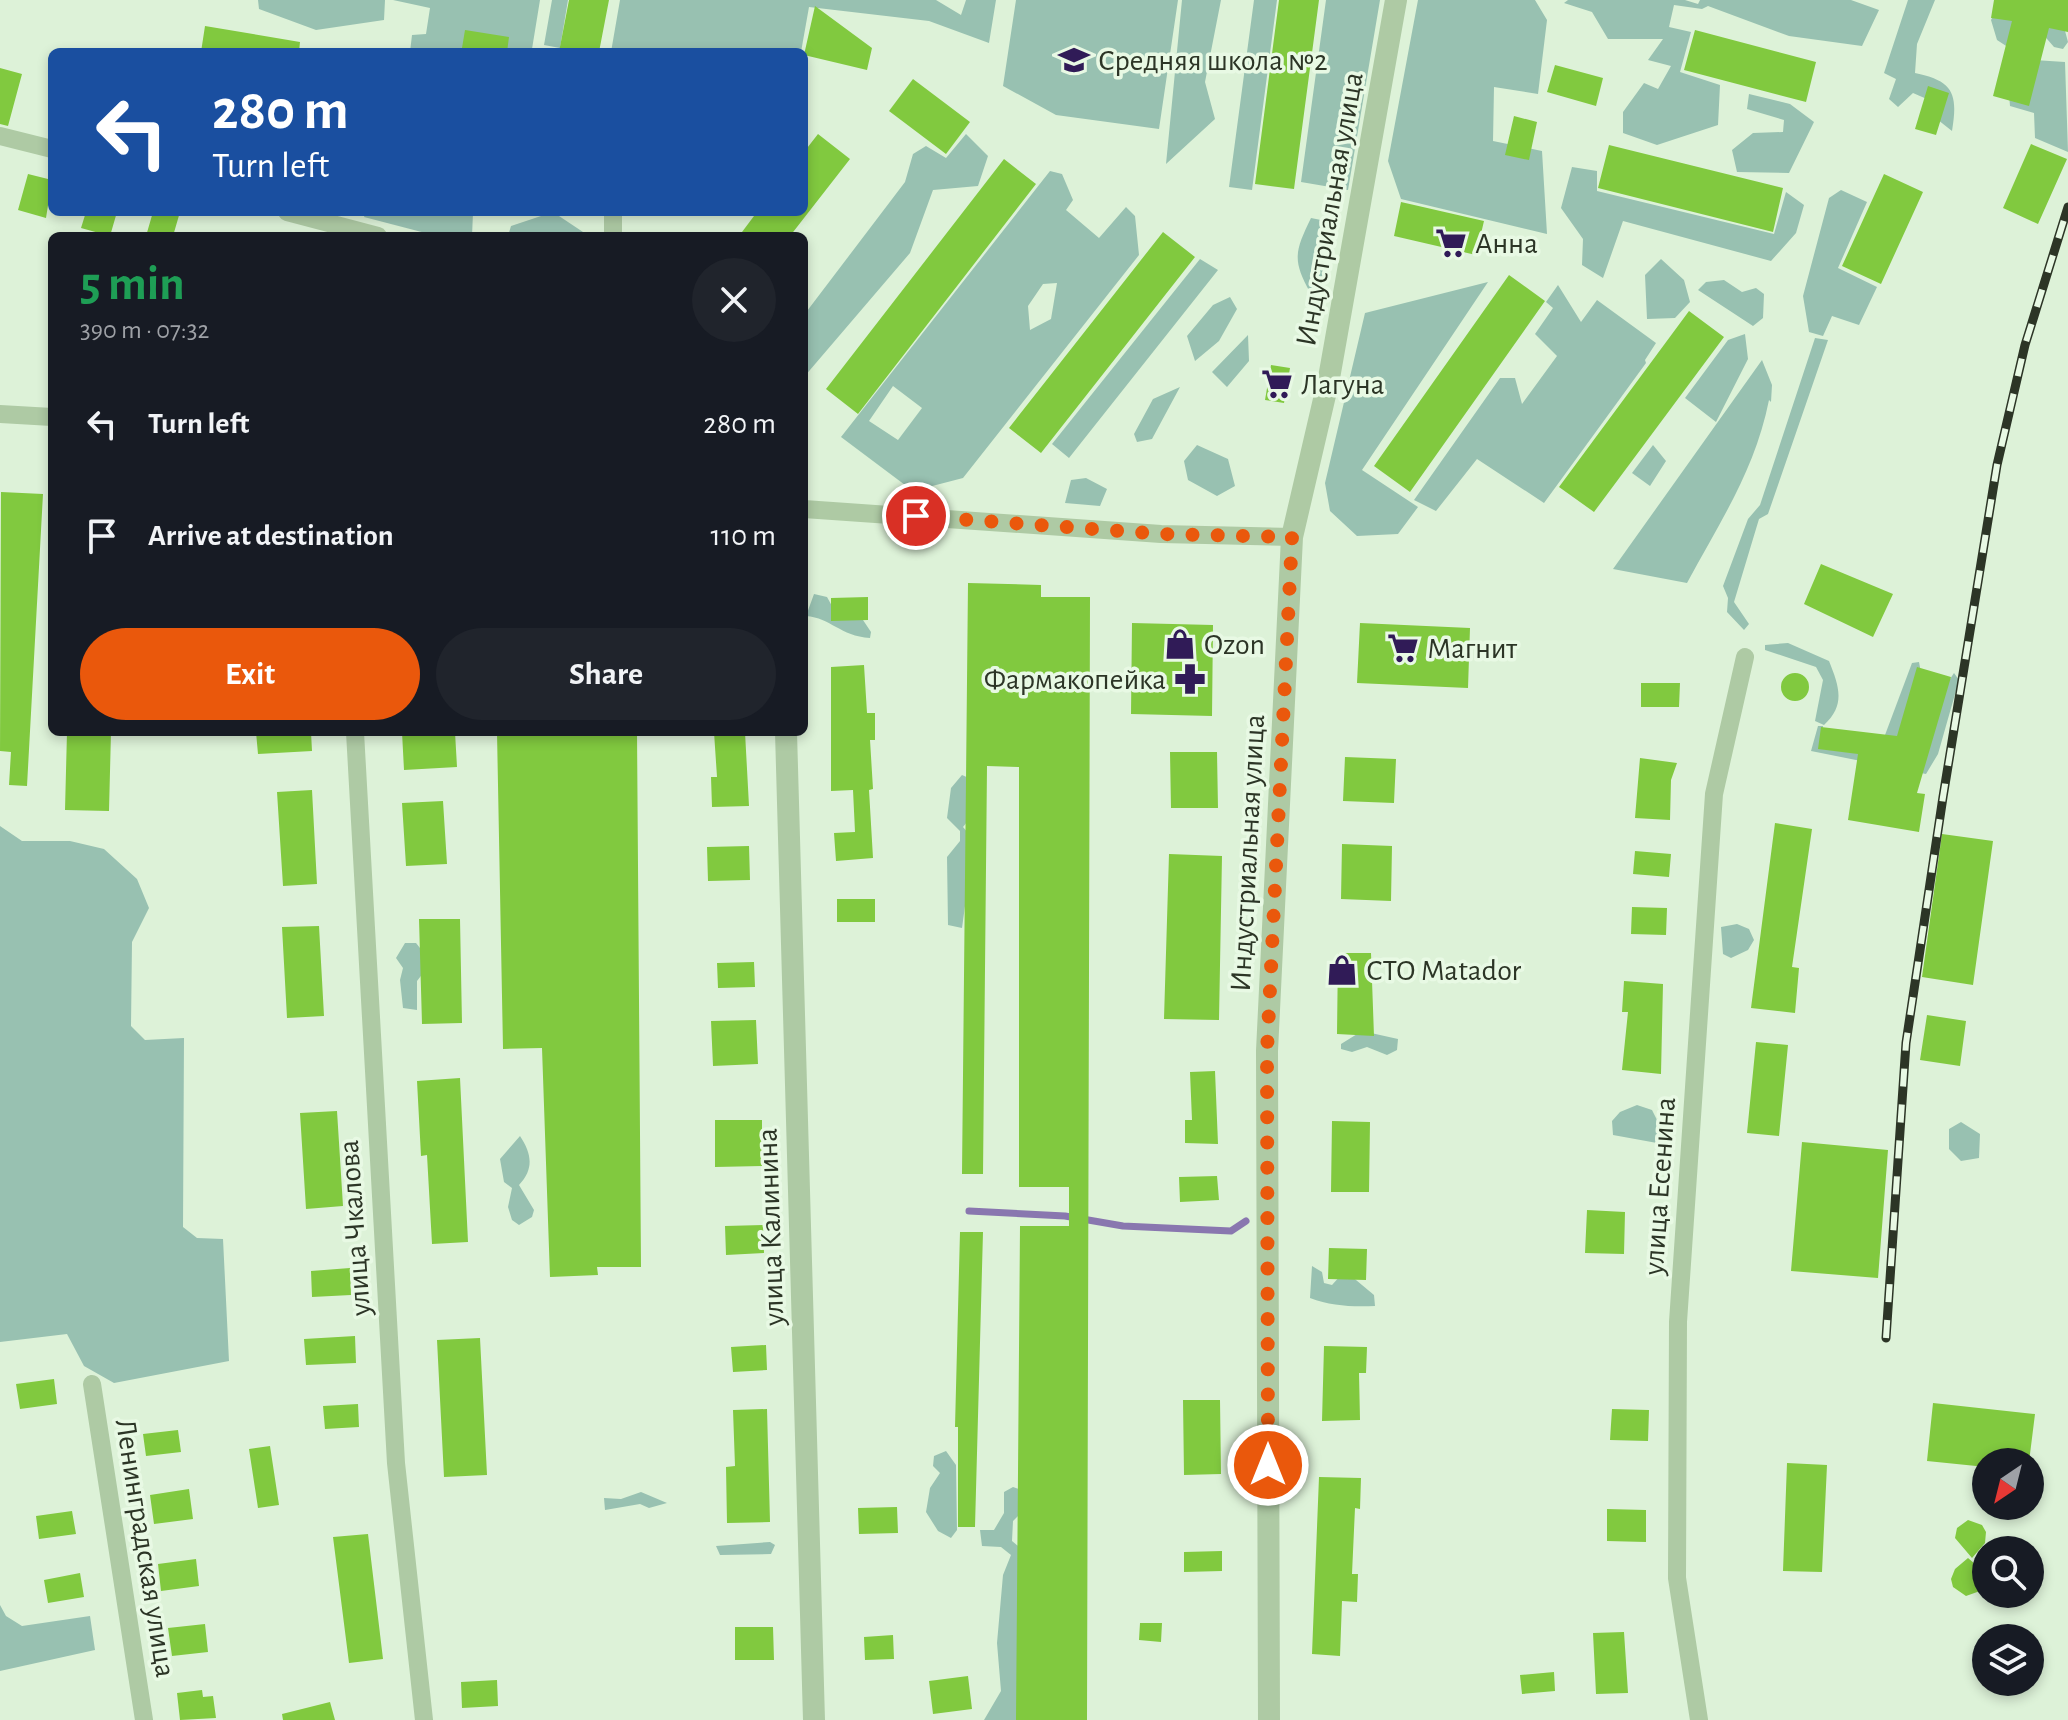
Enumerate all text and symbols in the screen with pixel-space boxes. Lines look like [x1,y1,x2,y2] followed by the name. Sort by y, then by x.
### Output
[1057,43,1091,77] school or university icon: Средняя школа №2
[1098,46,1328,76] place label: Средняя школа №2
[1291,70,1369,348] street label: Индустриальная улица
[80,80,184,184] icon: left
[212,83,349,139] text: 280 m
[212,148,329,184] text: Turn left
[1434,226,1468,260] supermarket icon: Анна
[1475,229,1538,259] place label: Анна
[692,258,776,342] button: close
[80,261,185,309] text: 5 min
[80,317,209,343] text: 390 m · 07:32
[1260,367,1294,401] supermarket icon: Лагуна
[1301,370,1385,400] place label: Лагуна
[80,402,124,446] icon: left
[148,409,249,439] text: Turn left
[703,409,776,439] text: 280 m
[882,482,950,550] pin
[894,494,938,538] icon: arrive
[80,514,124,558] icon: arrive
[148,521,394,551] text: Arrive at destination
[711,521,776,551] text: 110 m
[1163,627,1197,661] shop icon: Ozon
[80,628,420,720] button: Exit
[436,628,776,720] button: Share
[1204,630,1265,660] place label: Ozon
[1386,631,1420,665] supermarket icon: Магнит
[1427,634,1517,664] place label: Магнит
[1173,662,1207,696] pharmacy icon: Фармакопейка
[984,665,1166,695] place label: Фармакопейка
[1226,714,1270,992] street label: Индустриальная улица
[1325,953,1359,987] shop icon: СТО Matador
[1366,956,1522,986] place label: СТО Matador
[1639,1096,1681,1277] street label: улица Есенина
[753,1128,789,1327] street label: улица Калинина
[334,1139,376,1318] street label: улица Чкалова
[110,1417,180,1680] street label: Ленинградская улица
[1226,1423,1310,1507] position arrow
[1972,1448,2044,1520] north arrow
[1972,1448,2044,1696] map controls
[1972,1536,2044,1608] button: search
[1972,1624,2044,1696] button: layers

